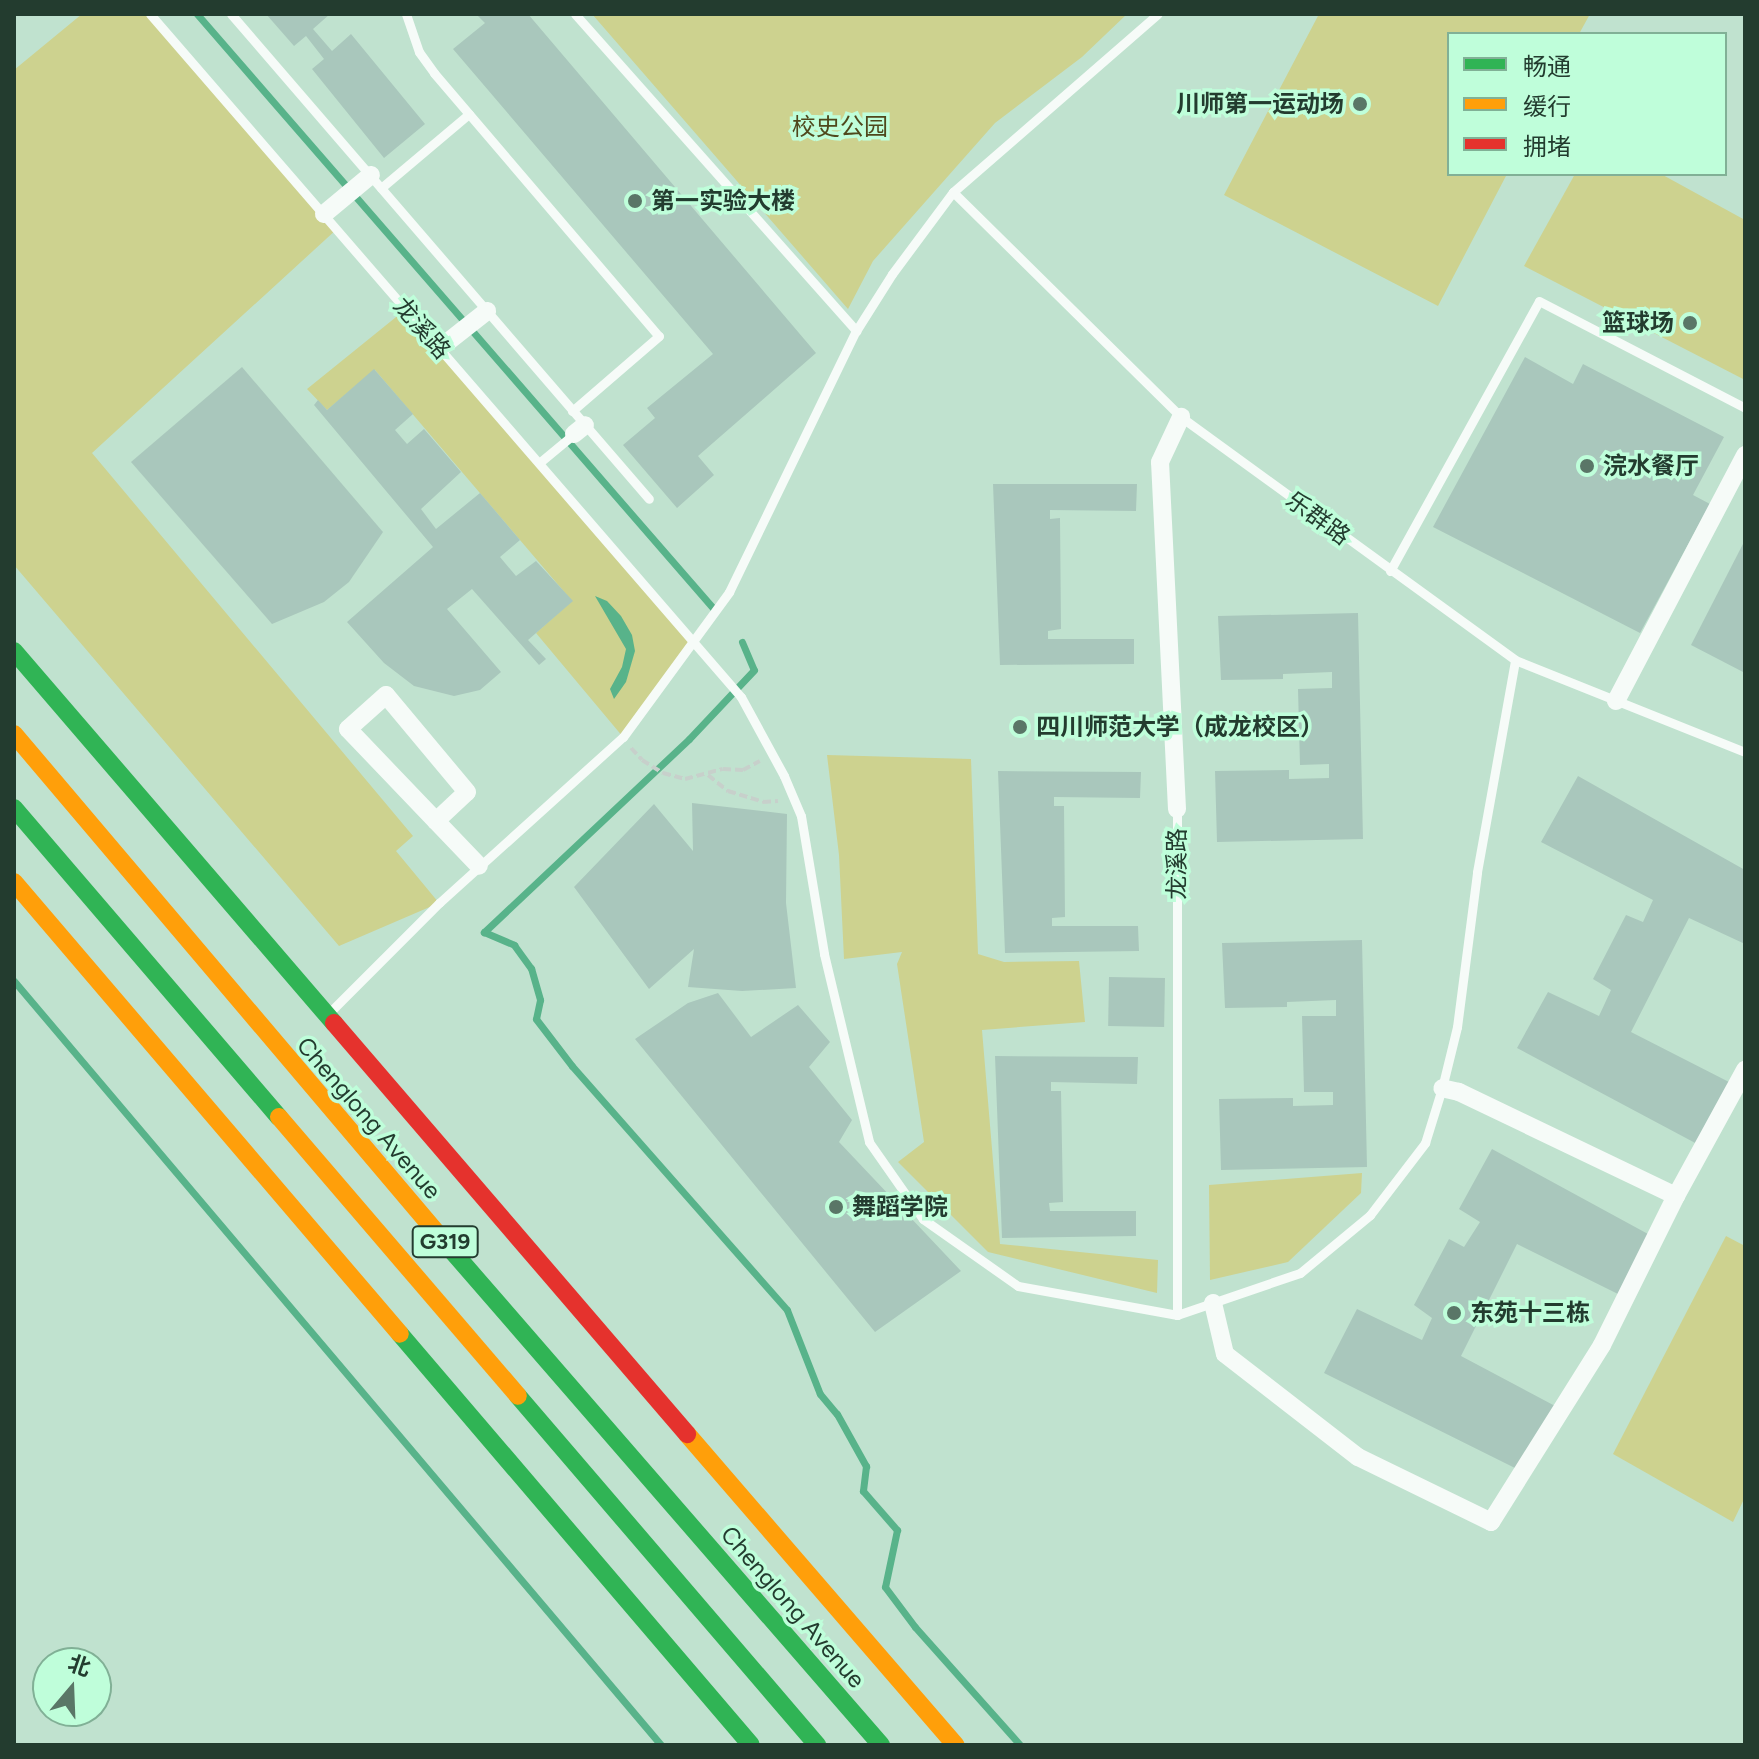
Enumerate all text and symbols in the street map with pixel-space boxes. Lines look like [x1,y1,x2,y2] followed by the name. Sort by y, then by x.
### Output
[1447,32,1727,176] legend
[1523,52,1571,81] text: 畅通
[1176,90,1344,118] place label: 川师第一运动场
[1523,92,1571,121] text: 缓行
[1351,95,1369,113] marker: 川师第一运动场
[792,113,888,141] park label: 校史公园
[1523,132,1571,161] text: 拥堵
[651,187,795,215] place label: 第一实验大楼
[626,192,644,210] marker: 第一实验大楼
[388,291,456,365] street label: 龙溪路
[1602,309,1674,337] place label: 篮球场
[1681,314,1699,332] marker: 篮球场
[1603,452,1699,480] place label: 浣水餐厅
[1578,457,1596,475] marker: 浣水餐厅
[1280,485,1356,551] street label: 乐群路
[1036,713,1324,741] place label: 四川师范大学（成龙校区）
[1011,718,1029,736] marker: 四川师范大学（成龙校区）
[1163,828,1191,900] street label: 龙溪路
[291,1031,447,1205] street label: Chenglong Avenue
[852,1193,948,1221] place label: 舞蹈学院
[827,1198,845,1216] marker: 舞蹈学院
[411,1224,479,1260] road number: G319
[1470,1299,1590,1327] place label: 东苑十三栋
[1445,1304,1463,1322] marker: 东苑十三栋
[715,1520,871,1694] street label: Chenglong Avenue
[32,1647,112,1727] north arrow
[65,1649,94,1682] text: 北

